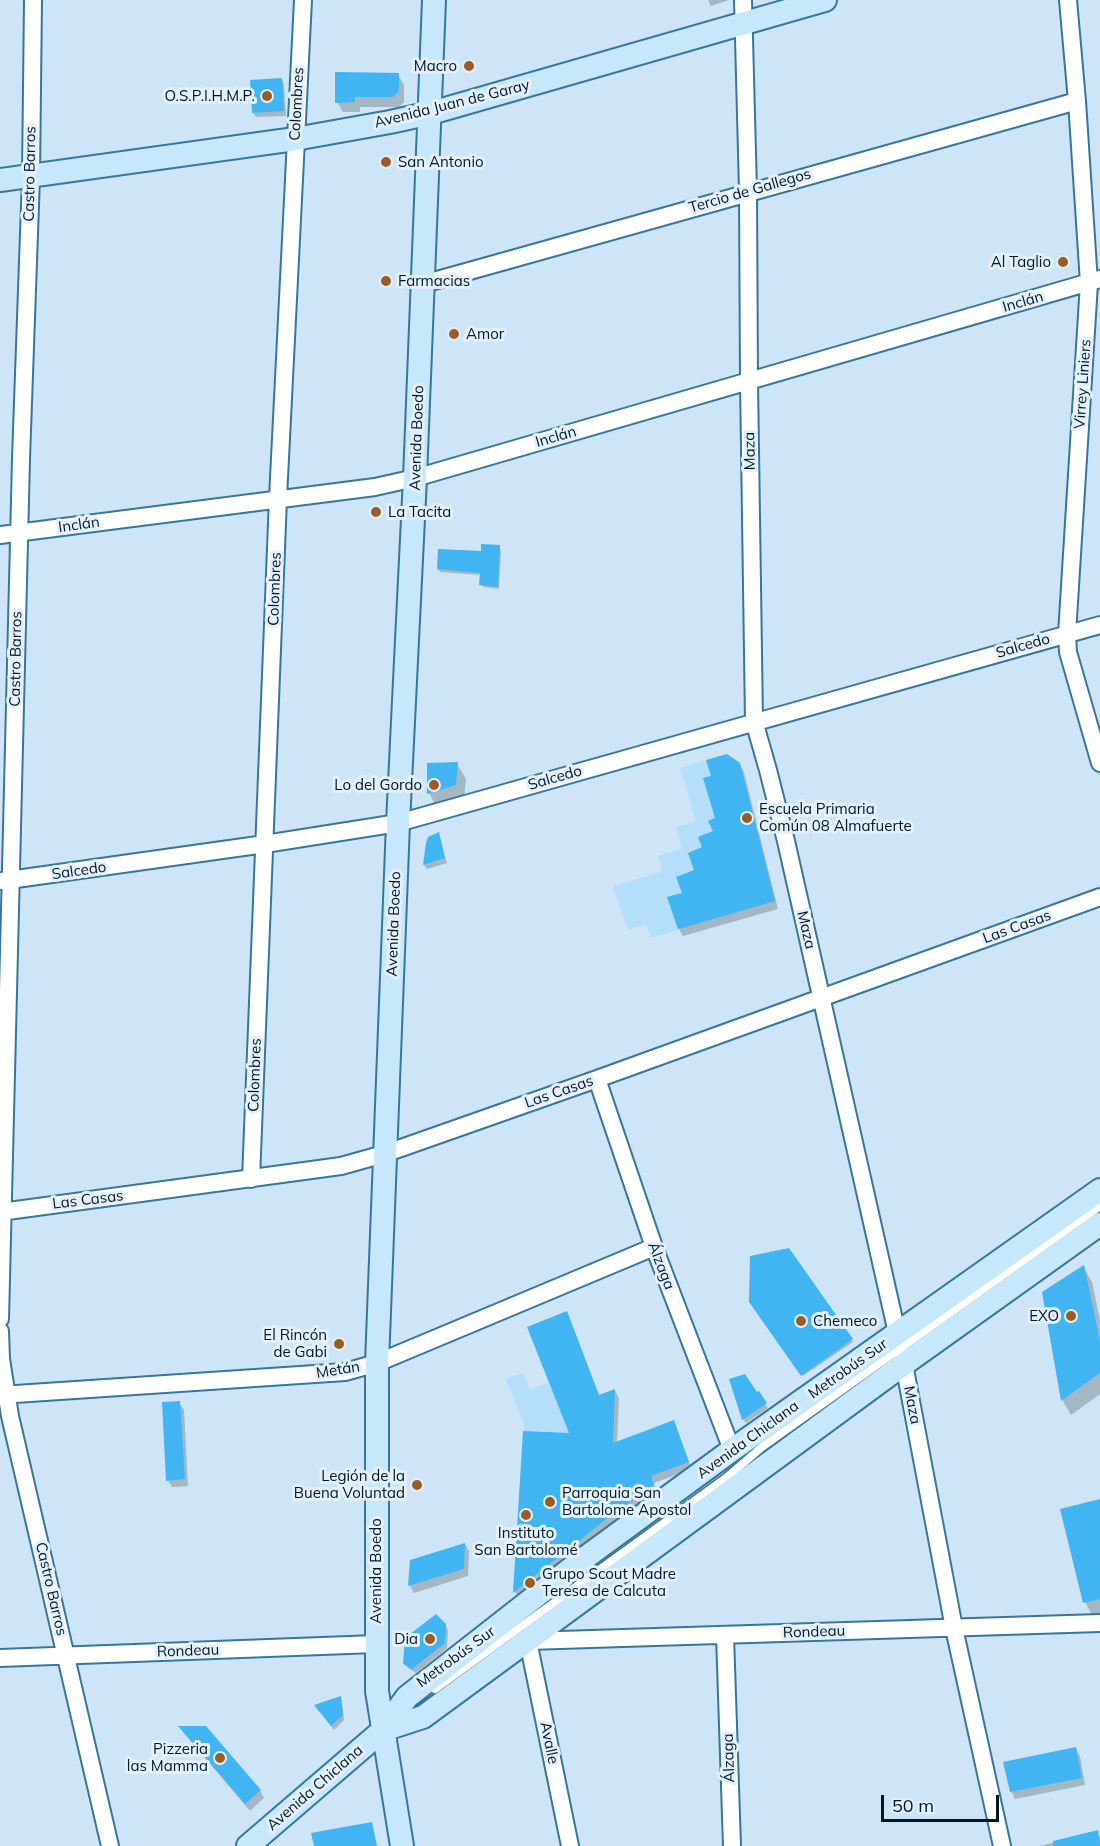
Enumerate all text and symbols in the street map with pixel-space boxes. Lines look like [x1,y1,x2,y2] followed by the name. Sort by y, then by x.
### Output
[414,57,457,75] place label: Macro
[462,59,476,73] marker: Macro
[286,67,308,141] street label: Colombres
[372,76,532,132] street label: Avenida Juan de Garay
[164,87,255,105] place label: O.S.P.I.H.M.P.
[260,89,274,103] marker: O.S.P.I.H.M.P.
[20,126,40,222] street label: Castro Barros
[398,153,484,171] place label: San Antonio
[379,155,393,169] marker: San Antonio
[687,165,813,217] street label: Tercio de Gallegos
[991,253,1051,271] place label: Al Taglio
[1056,255,1070,269] marker: Al Taglio
[398,272,470,290] place label: Farmacias
[379,274,393,288] marker: Farmacias
[1001,288,1045,316] street label: Inclán
[466,325,504,343] place label: Amor
[447,327,461,341] marker: Amor
[1071,339,1095,429] street label: Virrey Liniers
[406,385,428,491] street label: Avenida Boedo
[534,423,578,451] street label: Inclán
[741,432,759,470] street label: Maza
[388,503,451,521] place label: La Tacita
[369,505,383,519] marker: La Tacita
[57,513,101,537] street label: Inclán
[265,552,285,626] street label: Colombres
[6,611,26,707] street label: Castro Barros
[994,630,1052,662] street label: Salcedo
[526,762,584,794] street label: Salcedo
[334,776,422,794] place label: Lo del Gordo
[427,778,441,792] marker: Lo del Gordo
[759,800,912,835] place label: Escuela Primaria Común 08 Almafuerte
[740,811,754,825] marker: Escuela Primaria Común 08 Almafuerte
[51,858,107,884] street label: Salcedo
[383,871,405,977] street label: Avenida Boedo
[980,906,1054,948] street label: Las Casas
[793,909,819,951] street label: Maza
[245,1038,265,1112] street label: Colombres
[522,1072,596,1112] street label: Las Casas
[51,1187,125,1213] street label: Las Casas
[644,1240,678,1292] street label: Álzaga
[1029,1307,1059,1325] place label: EXO
[1064,1309,1078,1323] marker: EXO
[813,1312,877,1330] place label: Chemeco
[794,1314,808,1328] marker: Chemeco
[263,1326,327,1361] place label: El Rincón de Gabi
[805,1335,891,1403] street label: Metrobús Sur
[332,1337,346,1351] marker: El Rincón de Gabi
[315,1358,361,1382] street label: Metán
[899,1384,925,1426] street label: Maza
[694,1397,802,1483] street label: Avenida Chiclana
[294,1467,405,1502] place label: Legión de la Buena Voluntad
[410,1478,424,1492] marker: Legión de la Buena Voluntad
[562,1484,691,1519] place label: Parroquia San Bartolome Apostol
[543,1495,557,1509] marker: Parroquia San Bartolome Apostol
[519,1508,533,1522] marker: Instituto San Bartolomé
[367,1518,385,1624] street label: Avenida Boedo
[474,1524,578,1559] place label: Instituto San Bartolomé
[31,1540,71,1638] street label: Castro Barros
[542,1565,676,1600] place label: Grupo Scout Madre Teresa de Calcuta
[523,1576,537,1590] marker: Grupo Scout Madre Teresa de Calcuta
[413,1622,499,1692] street label: Metrobús Sur
[783,1622,845,1642] street label: Rondeau
[394,1630,418,1648] place label: Dia
[423,1632,437,1646] marker: Dia
[157,1641,219,1661] street label: Rondeau
[536,1720,562,1766] street label: Avalle
[719,1733,739,1783] street label: Álzaga
[127,1740,208,1775] place label: Pizzeria las Mamma
[263,1741,367,1835] street label: Avenida Chiclana
[213,1751,227,1765] marker: Pizzeria las Mamma
[884,1783,1002,1821] scale bar
[892,1794,934,1817] text: 50 m

